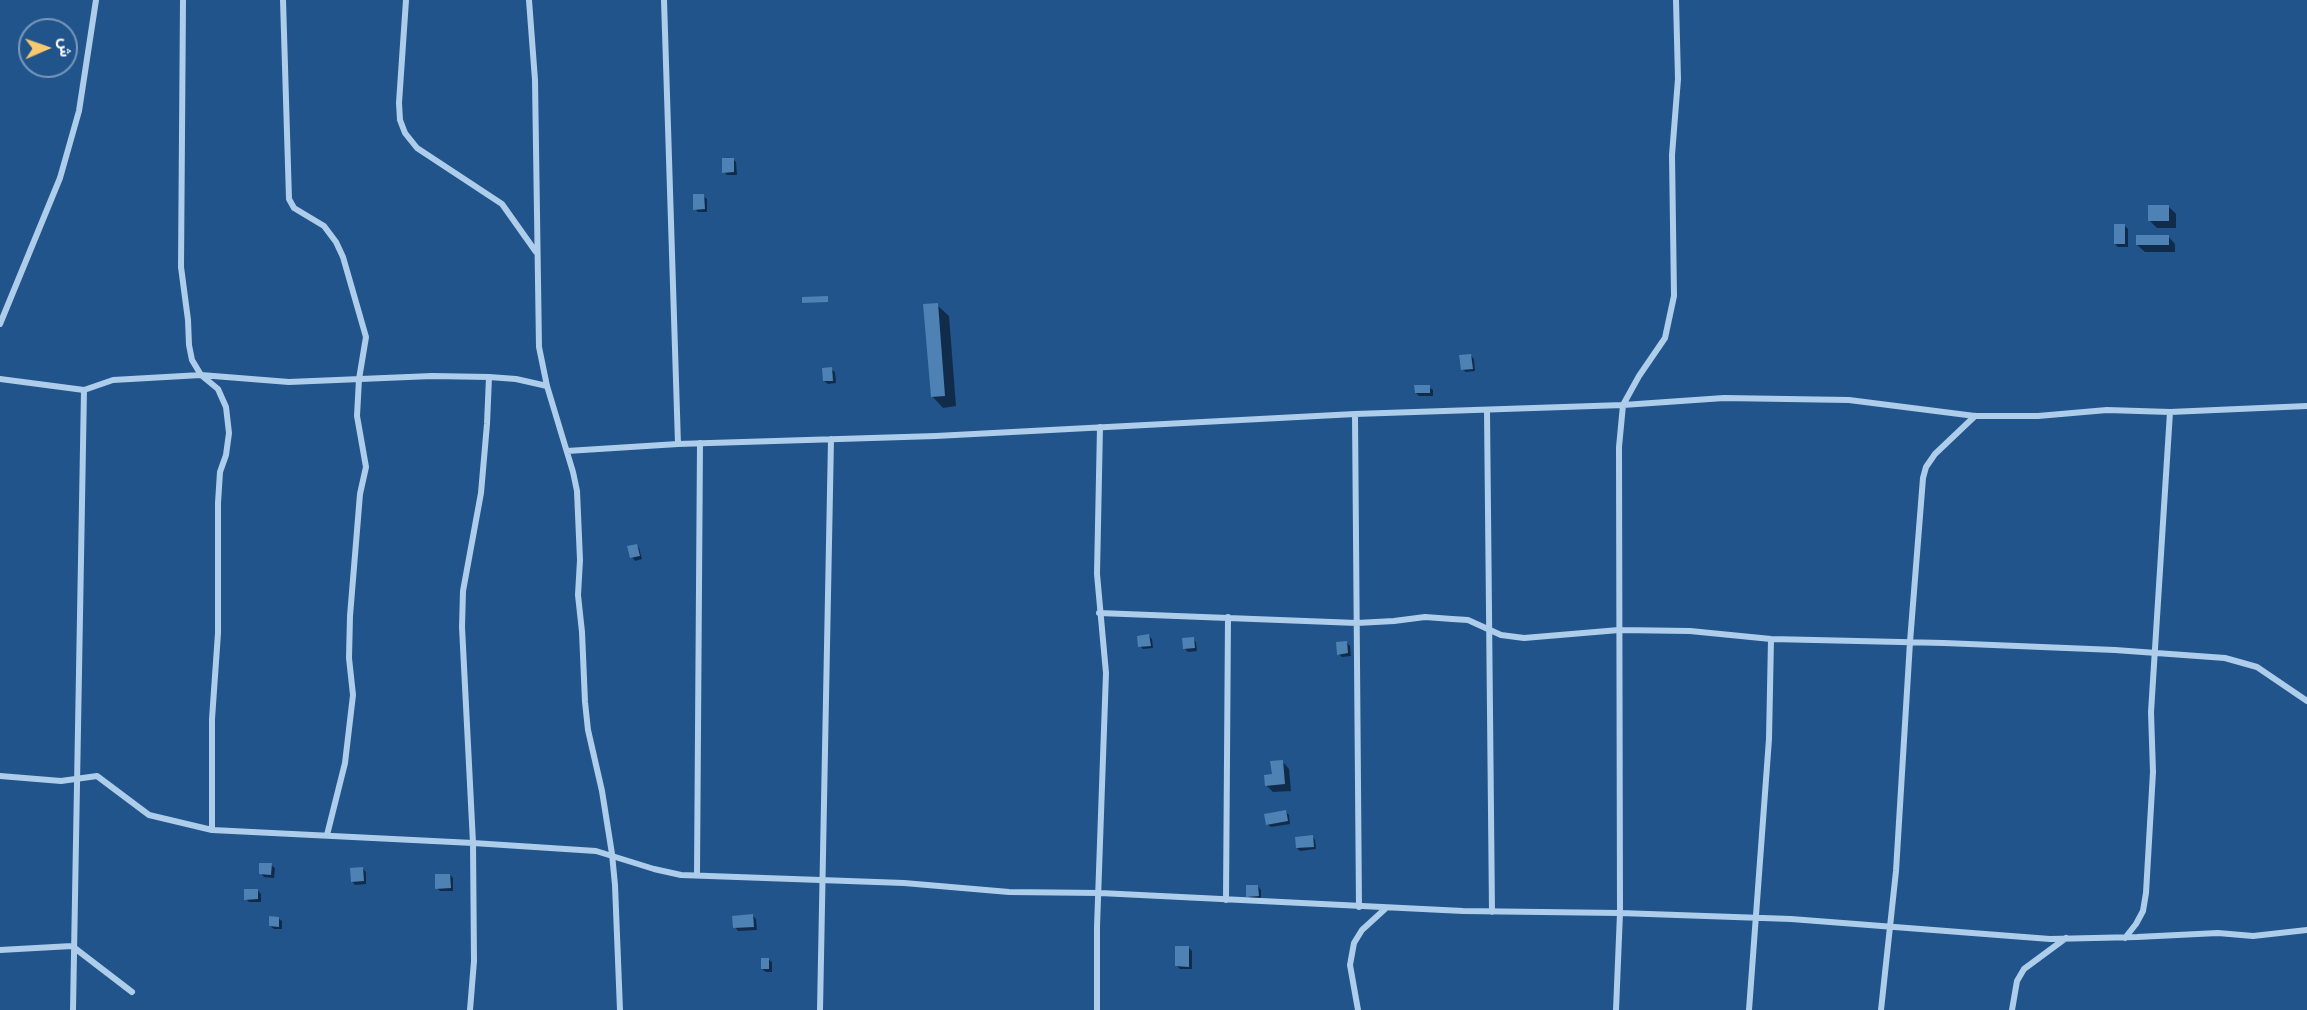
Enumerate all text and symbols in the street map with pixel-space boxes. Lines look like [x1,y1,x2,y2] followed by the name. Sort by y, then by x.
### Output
[18,18,78,78] north arrow
[55,37,74,57] text: ش

